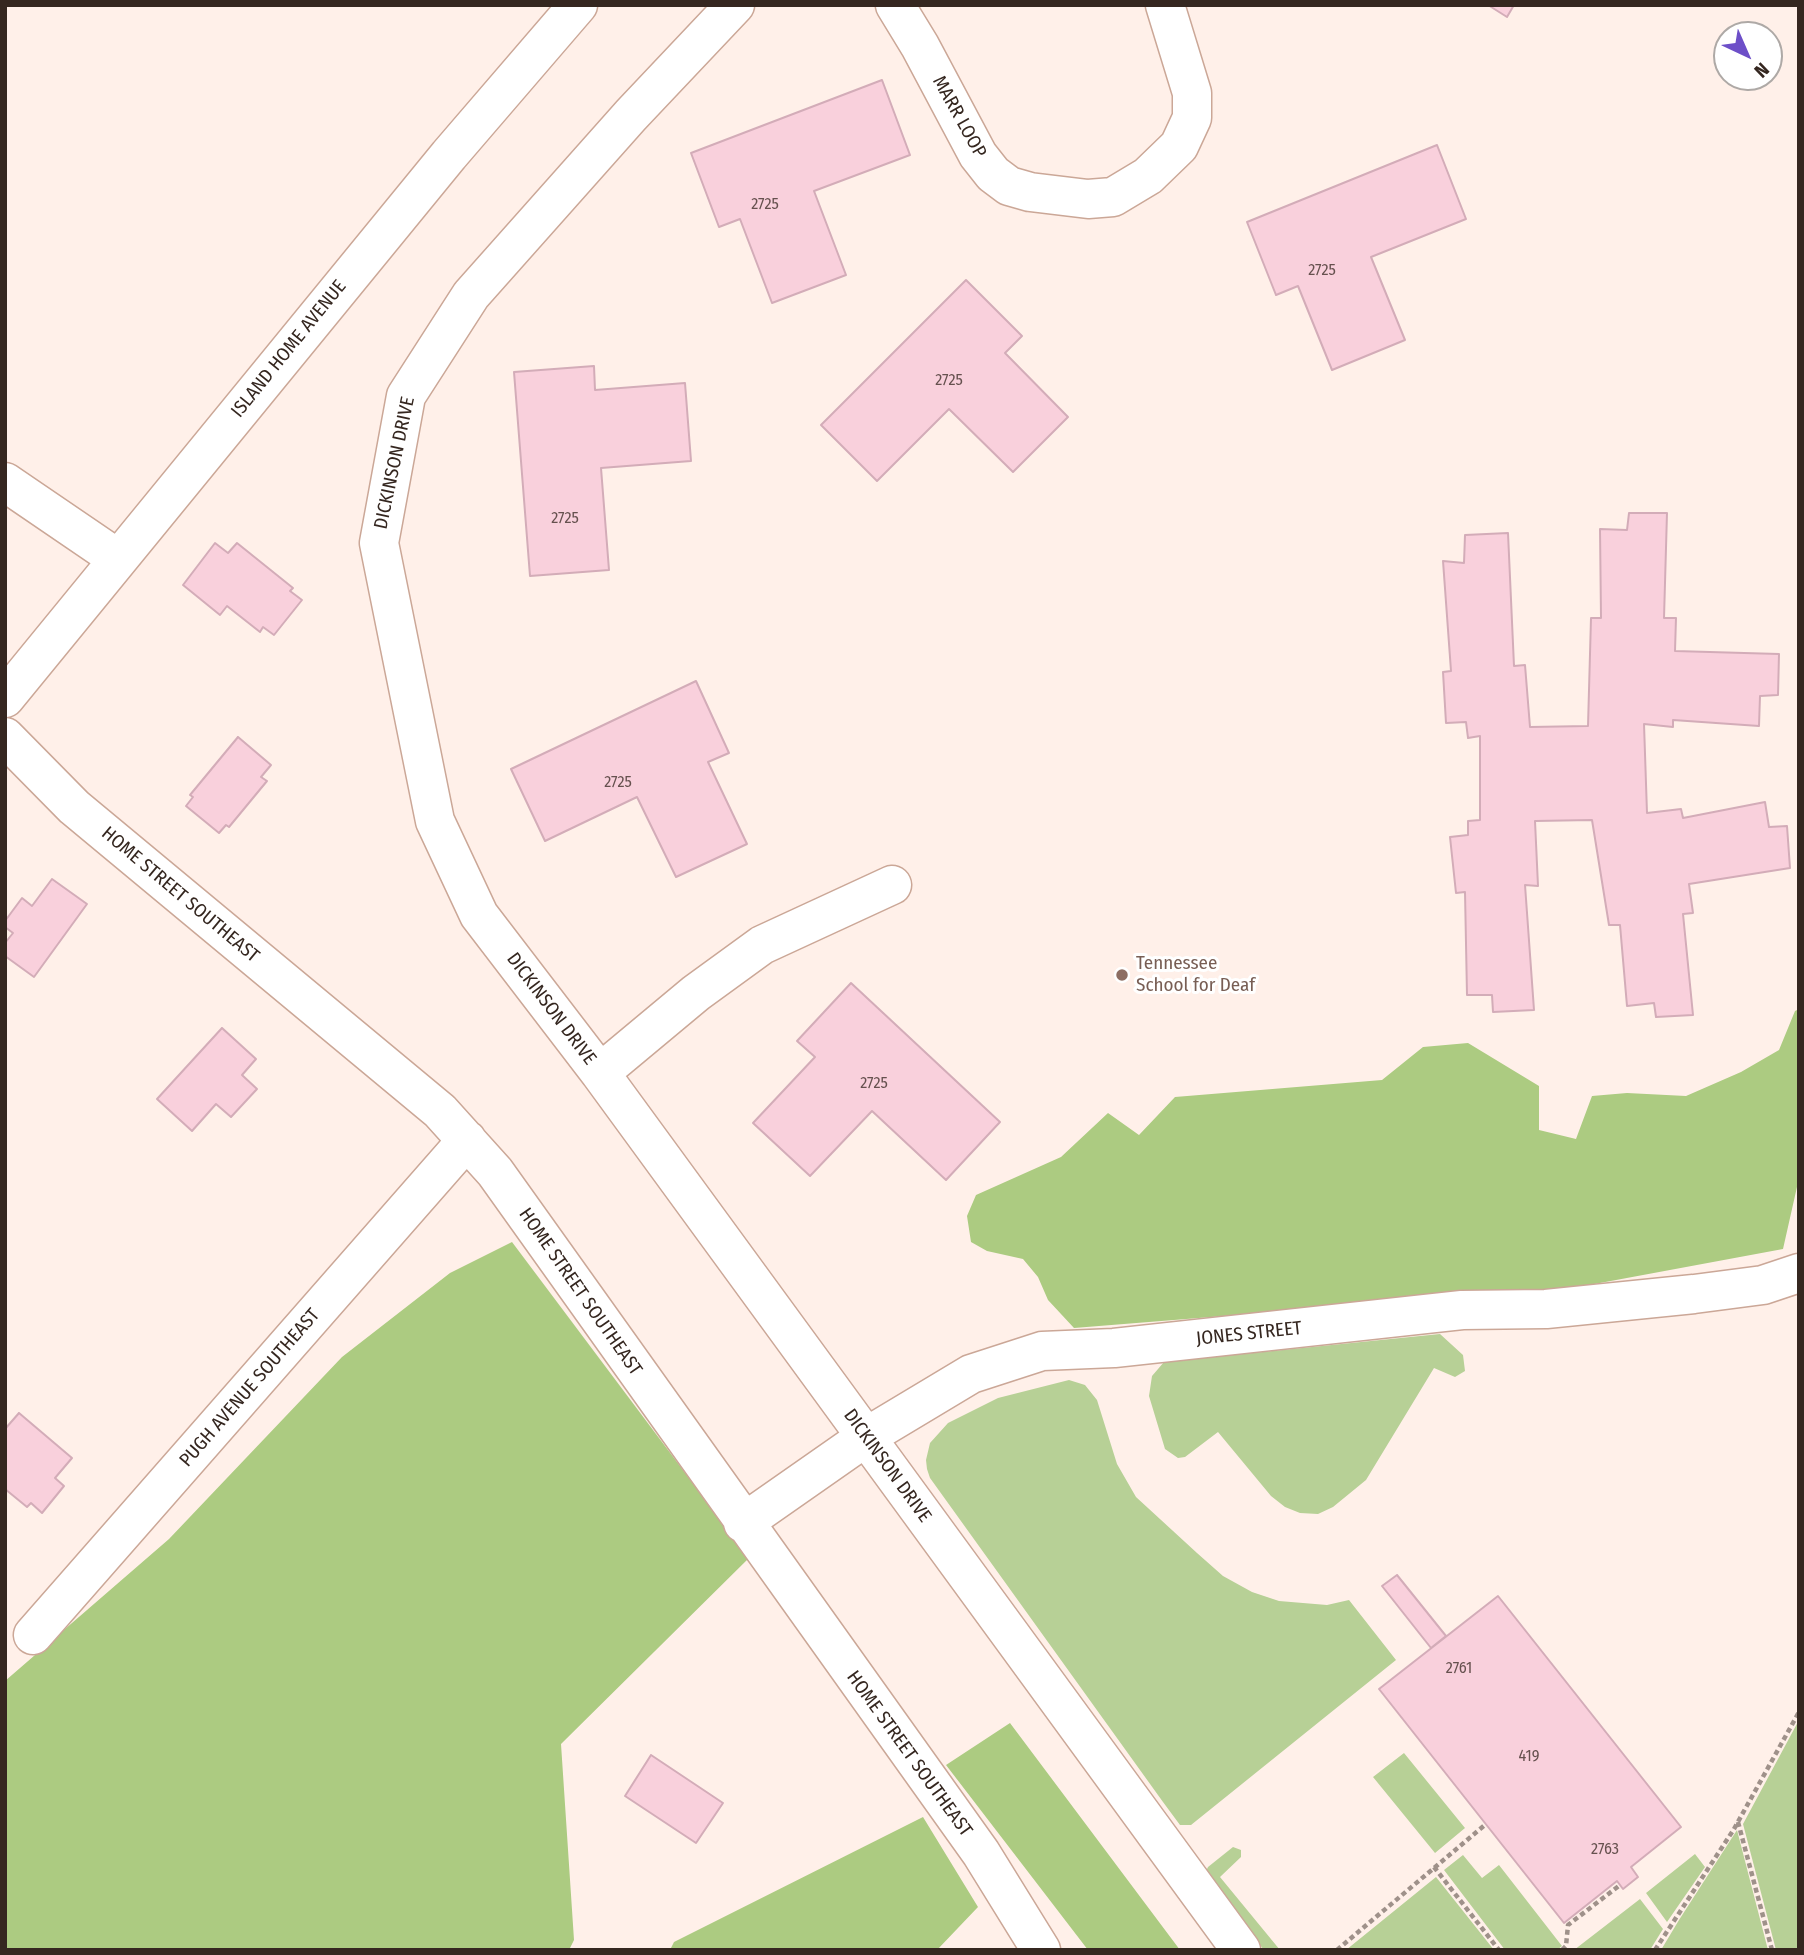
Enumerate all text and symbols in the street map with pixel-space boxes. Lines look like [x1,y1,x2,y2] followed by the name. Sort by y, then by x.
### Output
[1713,21,1783,91] north arrow
[1749,58,1774,82] text: N
[927,72,991,162] street label: MARR LOOP
[751,195,779,215] house number: 2725
[1308,261,1336,281] house number: 2725
[227,276,351,422] street label: ISLAND HOME AVENUE
[935,371,963,391] house number: 2725
[370,395,420,531] street label: DICKINSON DRIVE
[551,509,579,529] house number: 2725
[604,773,632,793] house number: 2725
[96,822,264,968] street label: HOME STREET SOUTHEAST
[501,948,601,1070] street label: DICKINSON DRIVE
[1136,953,1255,997] place label: Tennessee School for Deaf
[1114,967,1130,983] marker: Tennessee School for Deaf
[860,1074,888,1094] house number: 2725
[514,1204,646,1380] street label: HOME STREET SOUTHEAST
[175,1304,325,1472] street label: PUGH AVENUE SOUTHEAST
[1195,1317,1303,1351] street label: JONES STREET
[838,1405,936,1527] street label: DICKINSON DRIVE
[1446,1659,1472,1679] house number: 2761
[841,1667,977,1841] street label: HOME STREET SOUTHEAST
[1519,1747,1539,1767] house number: 419
[1591,1840,1619,1860] house number: 2763

